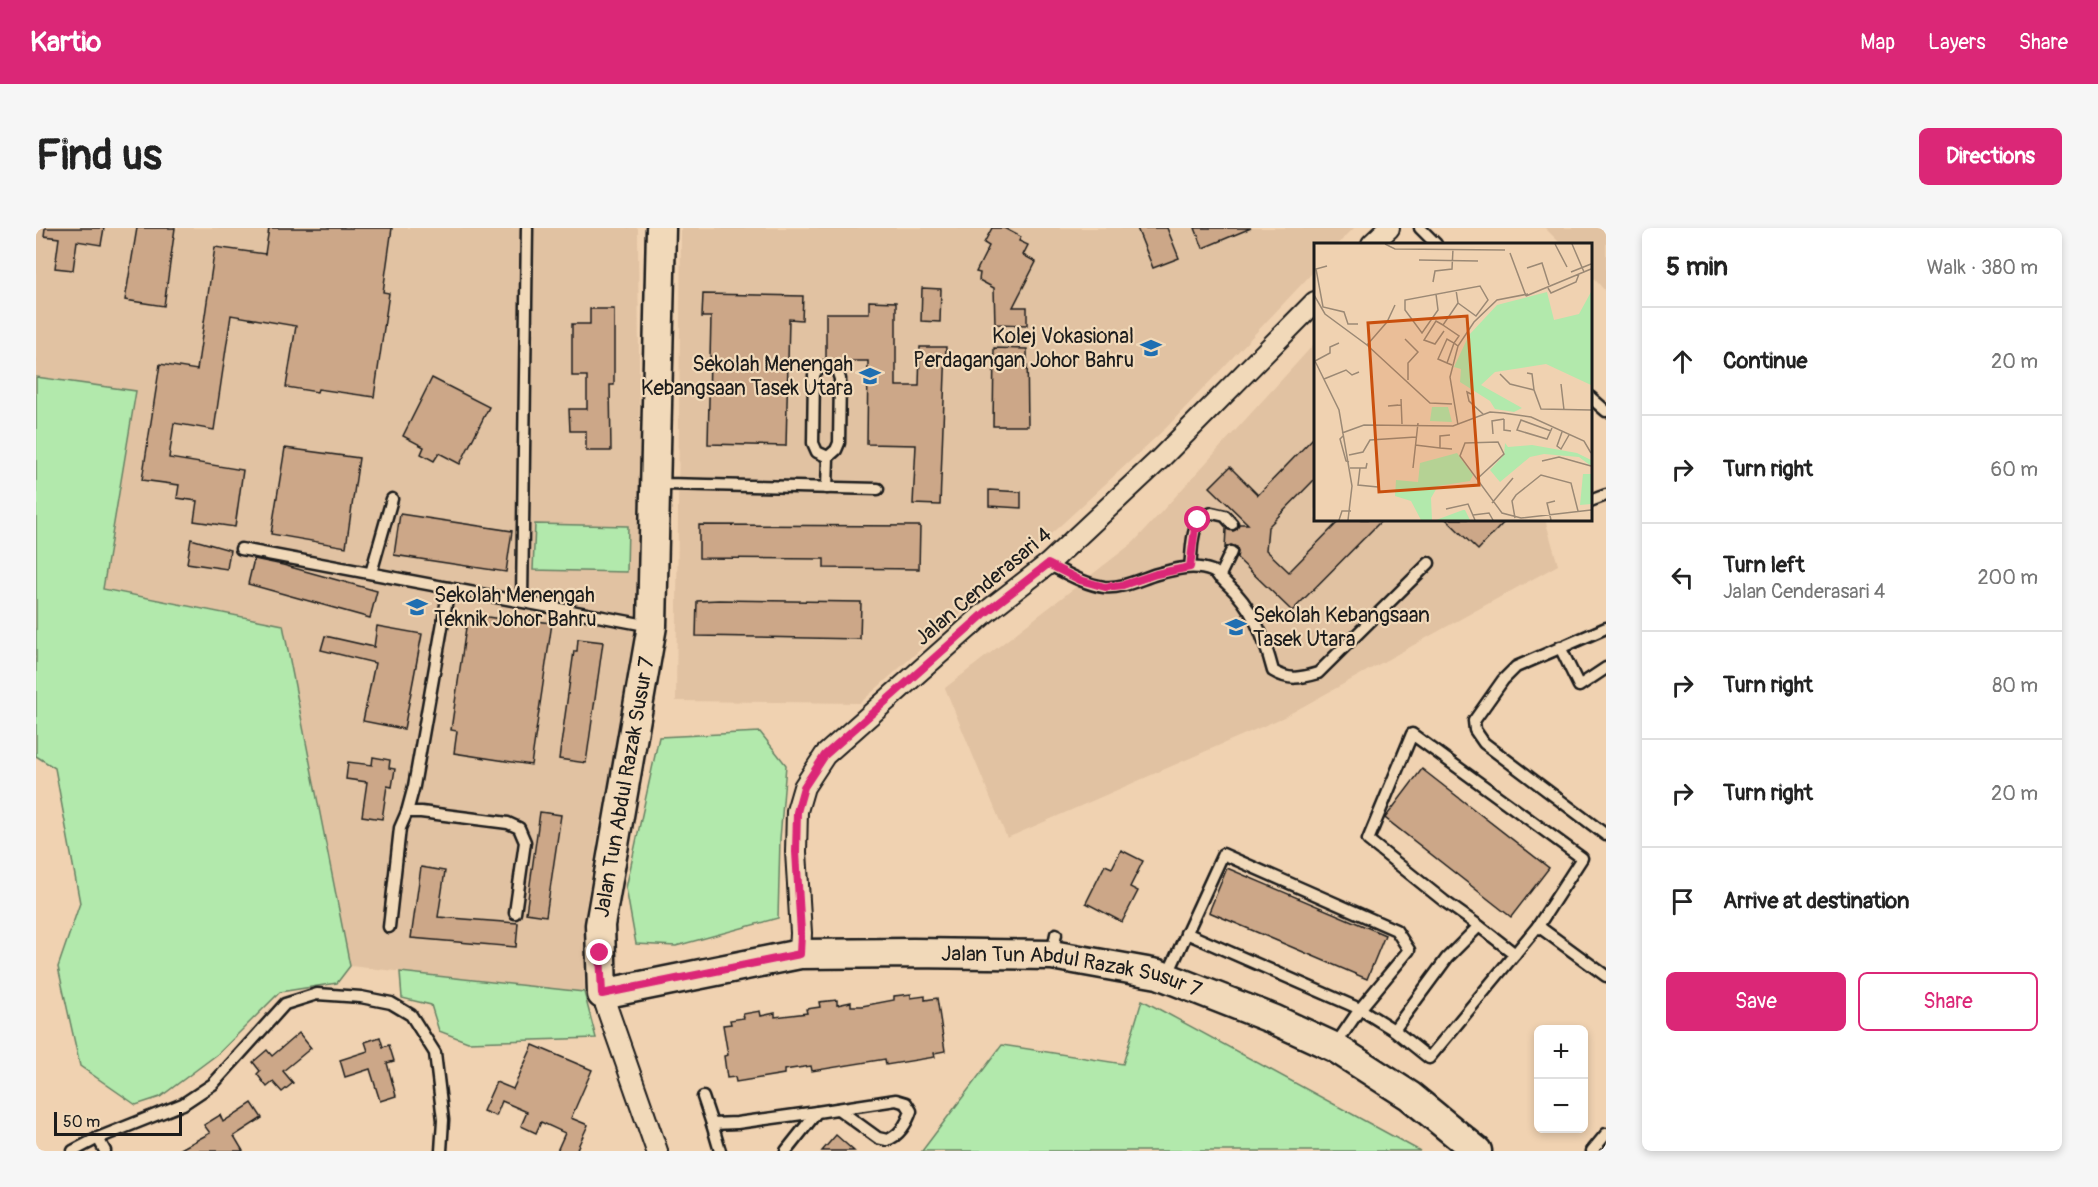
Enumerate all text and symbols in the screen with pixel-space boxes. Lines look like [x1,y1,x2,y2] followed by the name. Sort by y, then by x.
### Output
[30,25,101,60] text: Kartio
[1860,29,1895,56] text: Map
[1928,29,1986,56] text: Layers
[2019,29,2068,56] text: Share
[1919,128,2062,185] button: Directions
[36,130,162,182] text: Find us
[1314,243,1591,520] inset map
[1666,251,1728,283] text: 5 min
[1926,255,2038,280] text: Walk · 380 m
[913,323,1134,374] place label: Kolej Vokasional Perdagangan Johor Bahru
[1139,336,1163,360] school or university icon: Kolej Vokasional Perdagangan Johor Bahru
[1666,345,1699,378] icon: ahead
[1723,347,1807,375] text: Continue
[1991,349,2038,374] text: 20 m
[641,351,853,402] place label: Sekolah Menengah Kebangsaan Tasek Utara
[858,364,882,388] school or university icon: Sekolah Menengah Kebangsaan Tasek Utara
[1666,453,1699,486] icon: right
[1723,455,1813,483] text: Turn right
[1991,457,2038,482] text: 60 m
[1184,506,1210,532] route start
[909,521,1057,651] street label: Jalan Cenderasari 4
[1723,551,1805,579] text: Turn left
[1666,561,1699,594] icon: left
[1977,565,2038,590] text: 200 m
[1723,579,1885,604] text: Jalan Cenderasari 4
[434,582,597,633] place label: Sekolah Menengah Teknik Johor Bahru
[405,595,429,619] school or university icon: Sekolah Menengah Teknik Johor Bahru
[1253,602,1430,653] place label: Sekolah Kebangsaan Tasek Utara
[1224,615,1248,639] school or university icon: Sekolah Kebangsaan Tasek Utara
[588,655,661,920] street label: Jalan Tun Abdul Razak Susur 7
[1666,669,1699,702] icon: right
[1723,671,1813,699] text: Turn right
[1992,673,2038,698] text: 80 m
[1666,777,1699,810] icon: right
[1723,779,1813,807] text: Turn right
[1991,781,2038,806] text: 20 m
[1666,885,1699,918] icon: arrive
[1723,887,1909,915] text: Arrive at destination
[586,939,612,965] route end
[941,940,1205,1004] street label: Jalan Tun Abdul Razak Susur 7
[1666,972,1846,1031] button: Save
[1858,972,2038,1031] button: Share
[1534,1025,1588,1133] map controls
[1534,1025,1588,1079] button: +
[1534,1079,1588,1133] button: −
[54,1109,182,1136] scale bar
[63,1112,100,1132] text: 50 m

